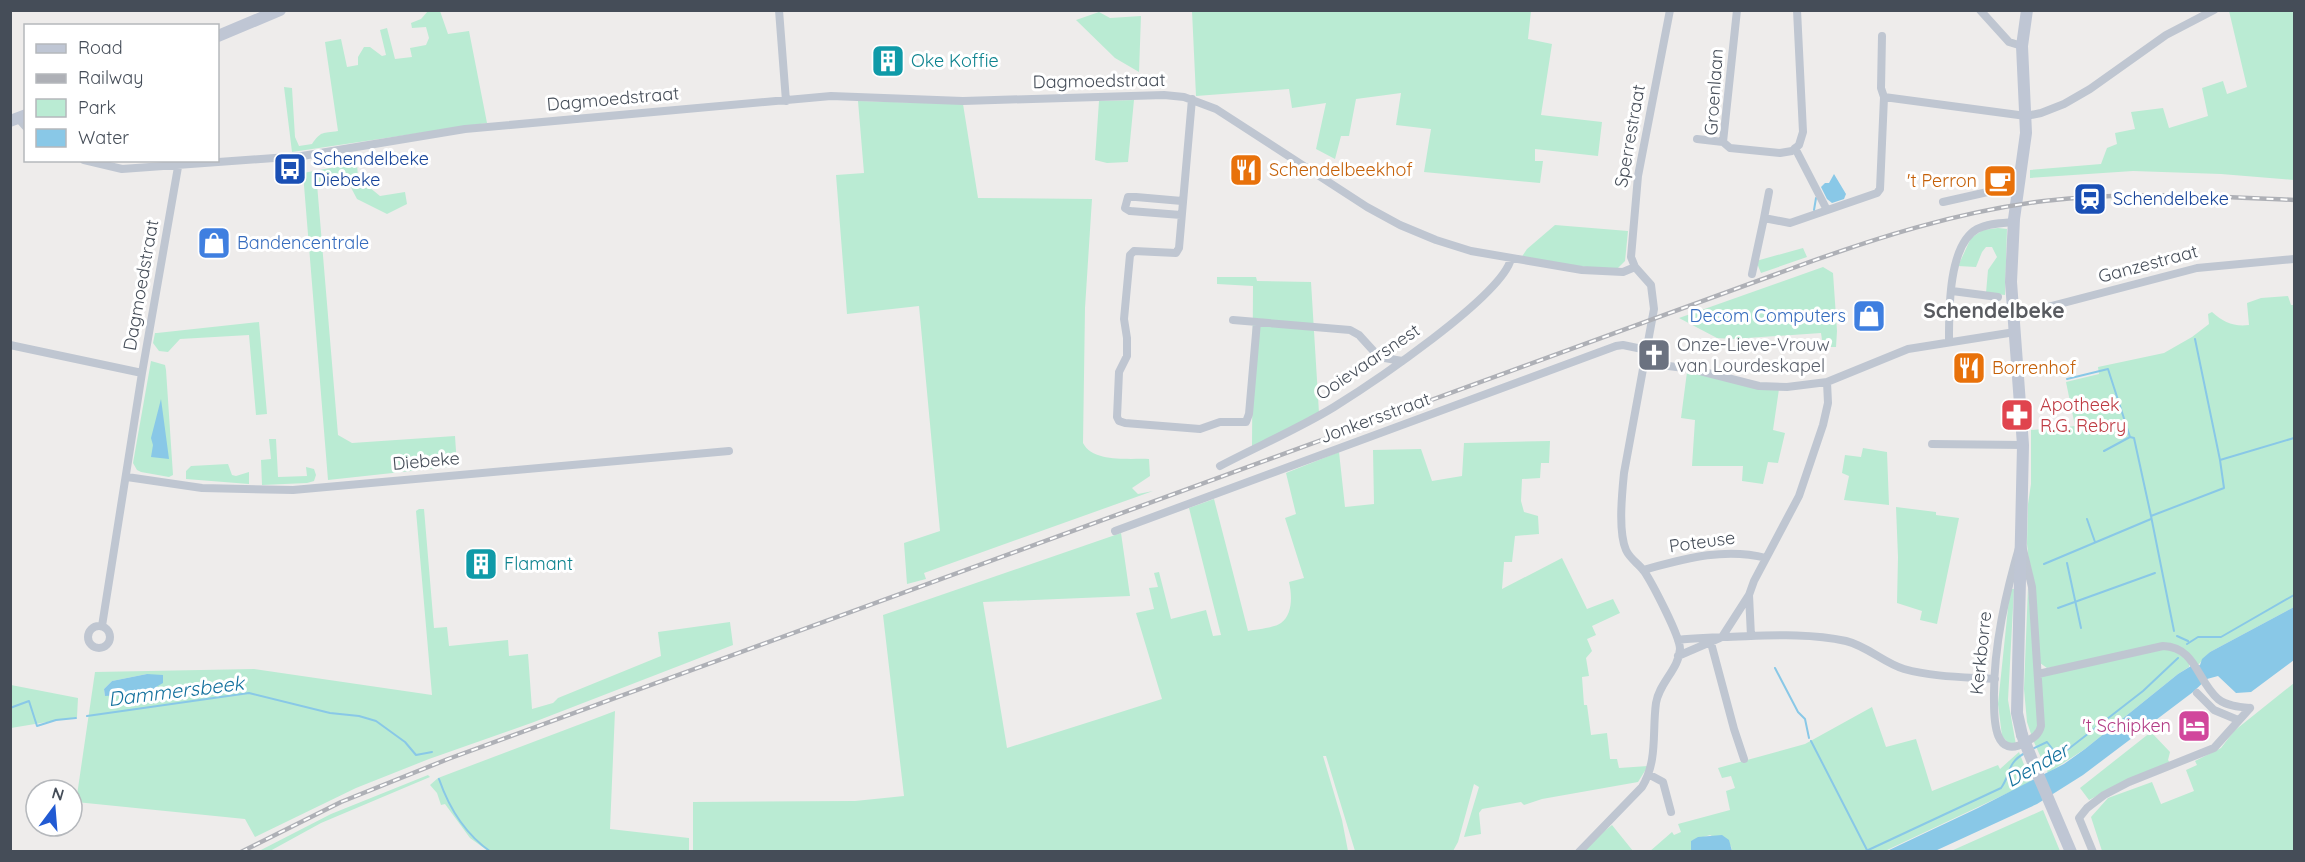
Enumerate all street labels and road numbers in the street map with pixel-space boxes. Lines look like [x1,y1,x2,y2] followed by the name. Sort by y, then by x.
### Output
[1699,48,1728,136] street label: Groenlaan
[1032,68,1166,93] street label: Dagmoedstraat
[546,81,680,116] street label: Dagmoedstraat
[1609,83,1650,189] street label: Sperrestraat
[118,218,163,352] street label: Dagmoedstraat
[2096,239,2200,288] street label: Ganzestraat
[1311,318,1424,405] street label: Ooievaarsnest
[1317,387,1433,448] street label: Jonkersstraat
[391,446,461,475] street label: Diebeke
[1667,525,1736,558] street label: Poteuse
[1965,610,1996,696] street label: Kerkborre

